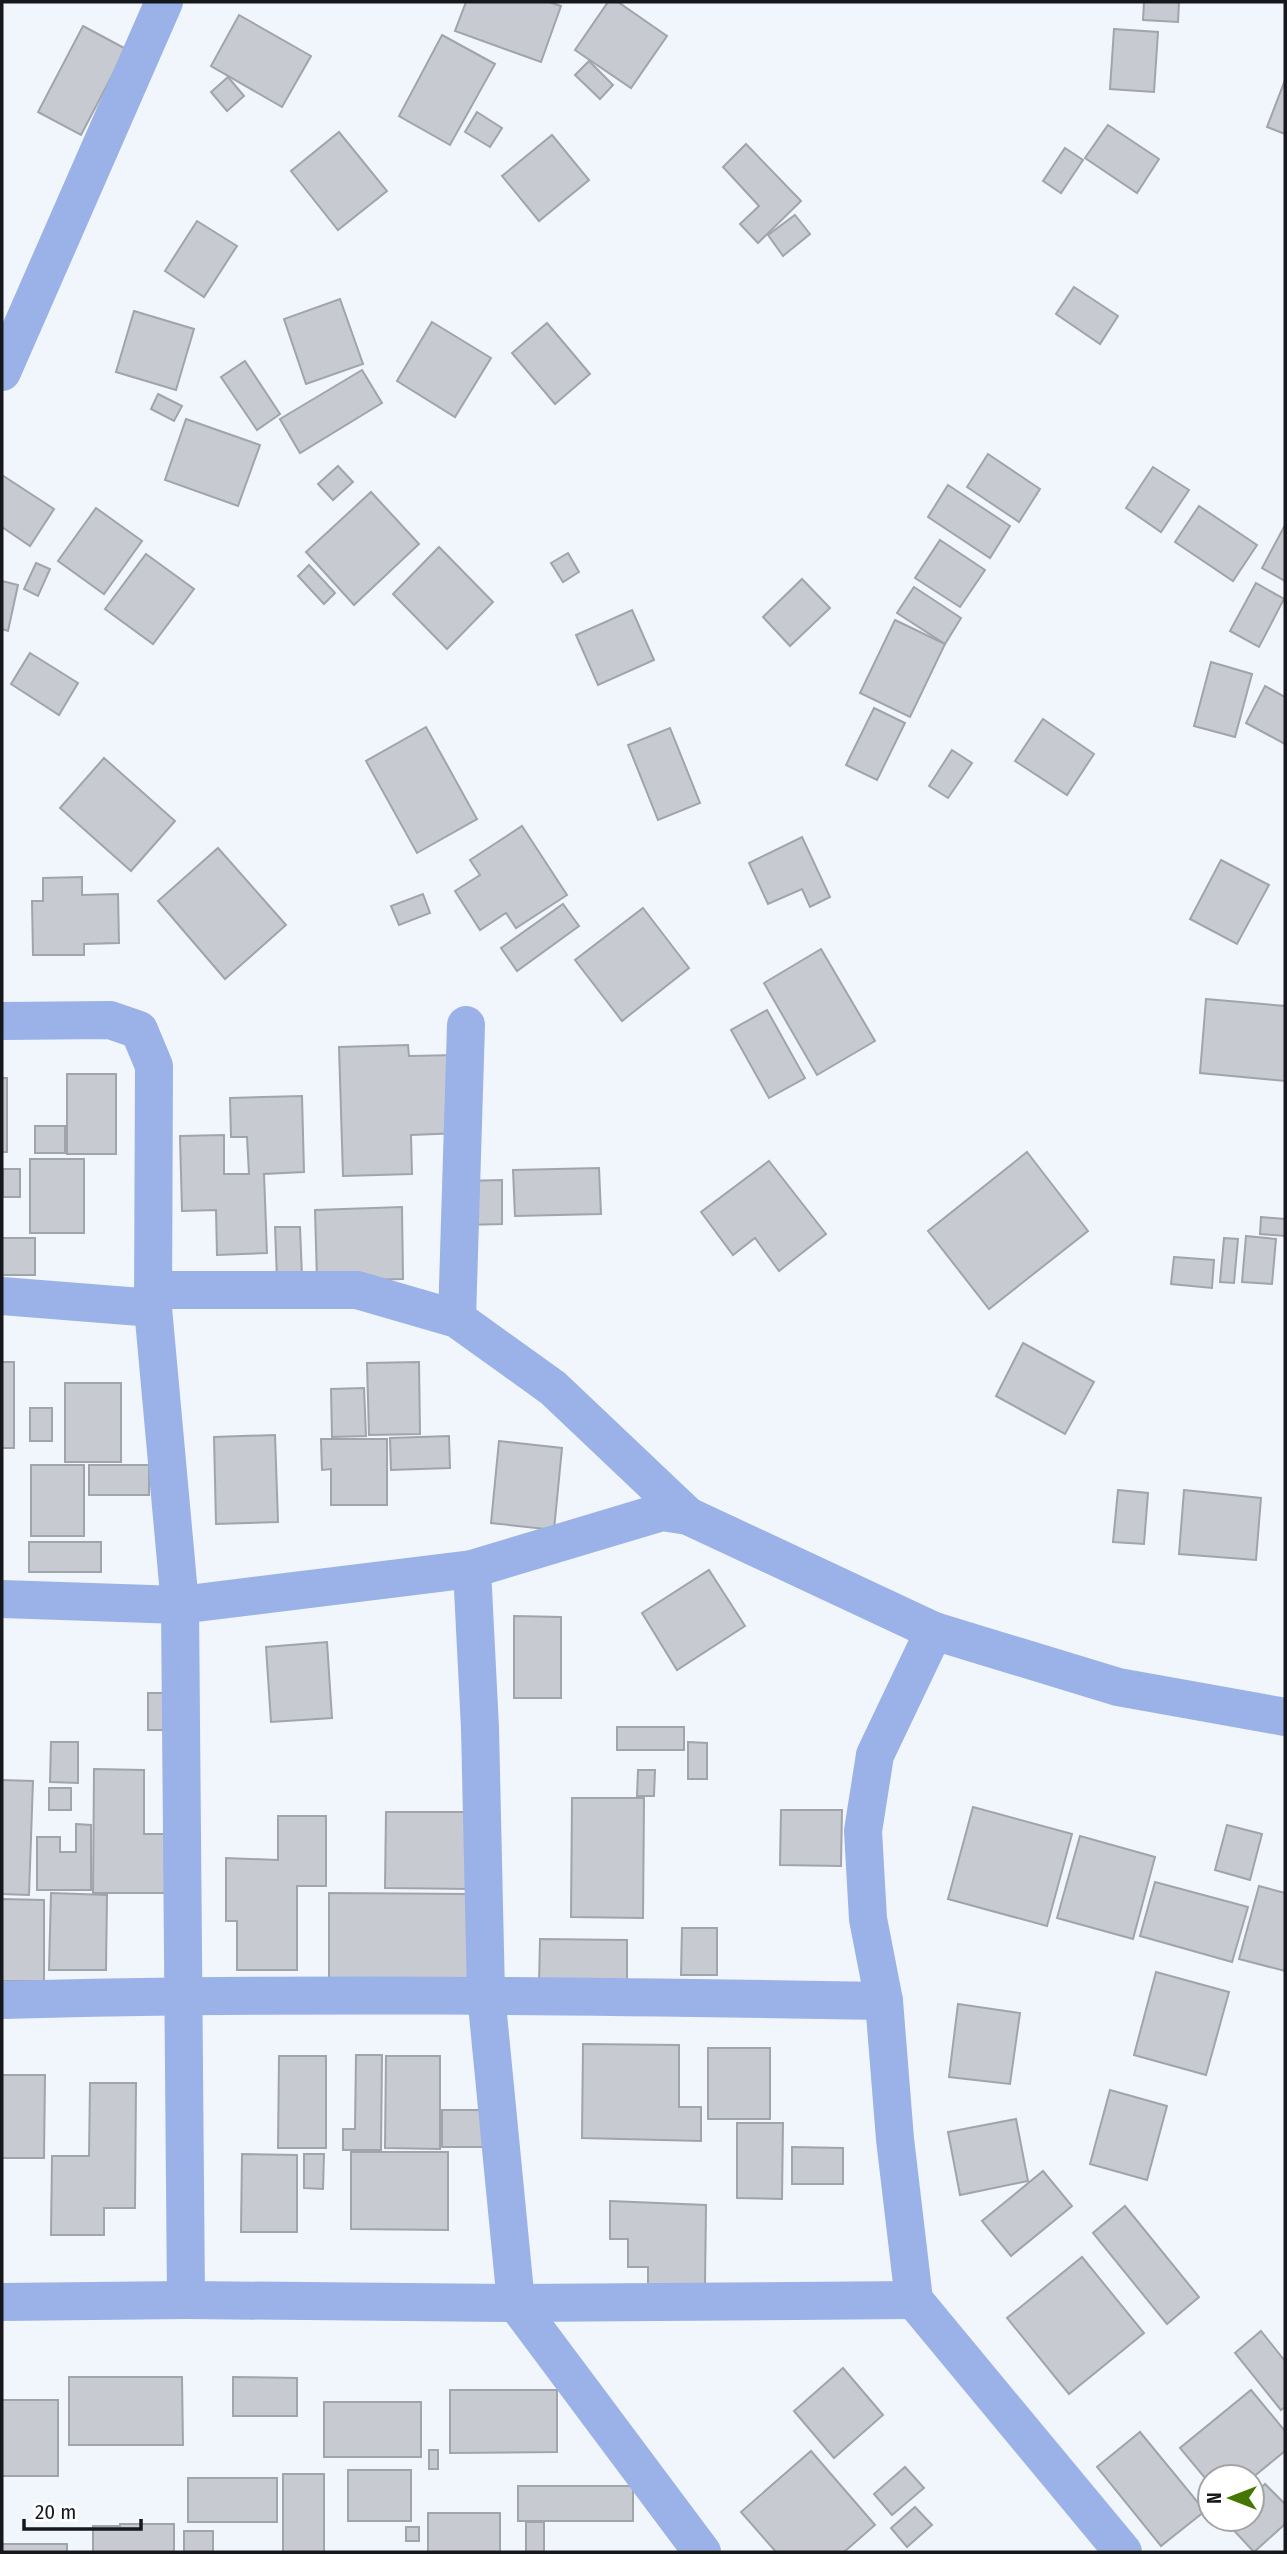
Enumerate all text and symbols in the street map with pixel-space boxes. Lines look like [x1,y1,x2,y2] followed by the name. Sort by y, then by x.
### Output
[1196,2463,1266,2533] north arrow
[24,2488,142,2532] scale bar
[1203,2492,1226,2504] text: N
[35,2499,76,2525] text: 20 m

